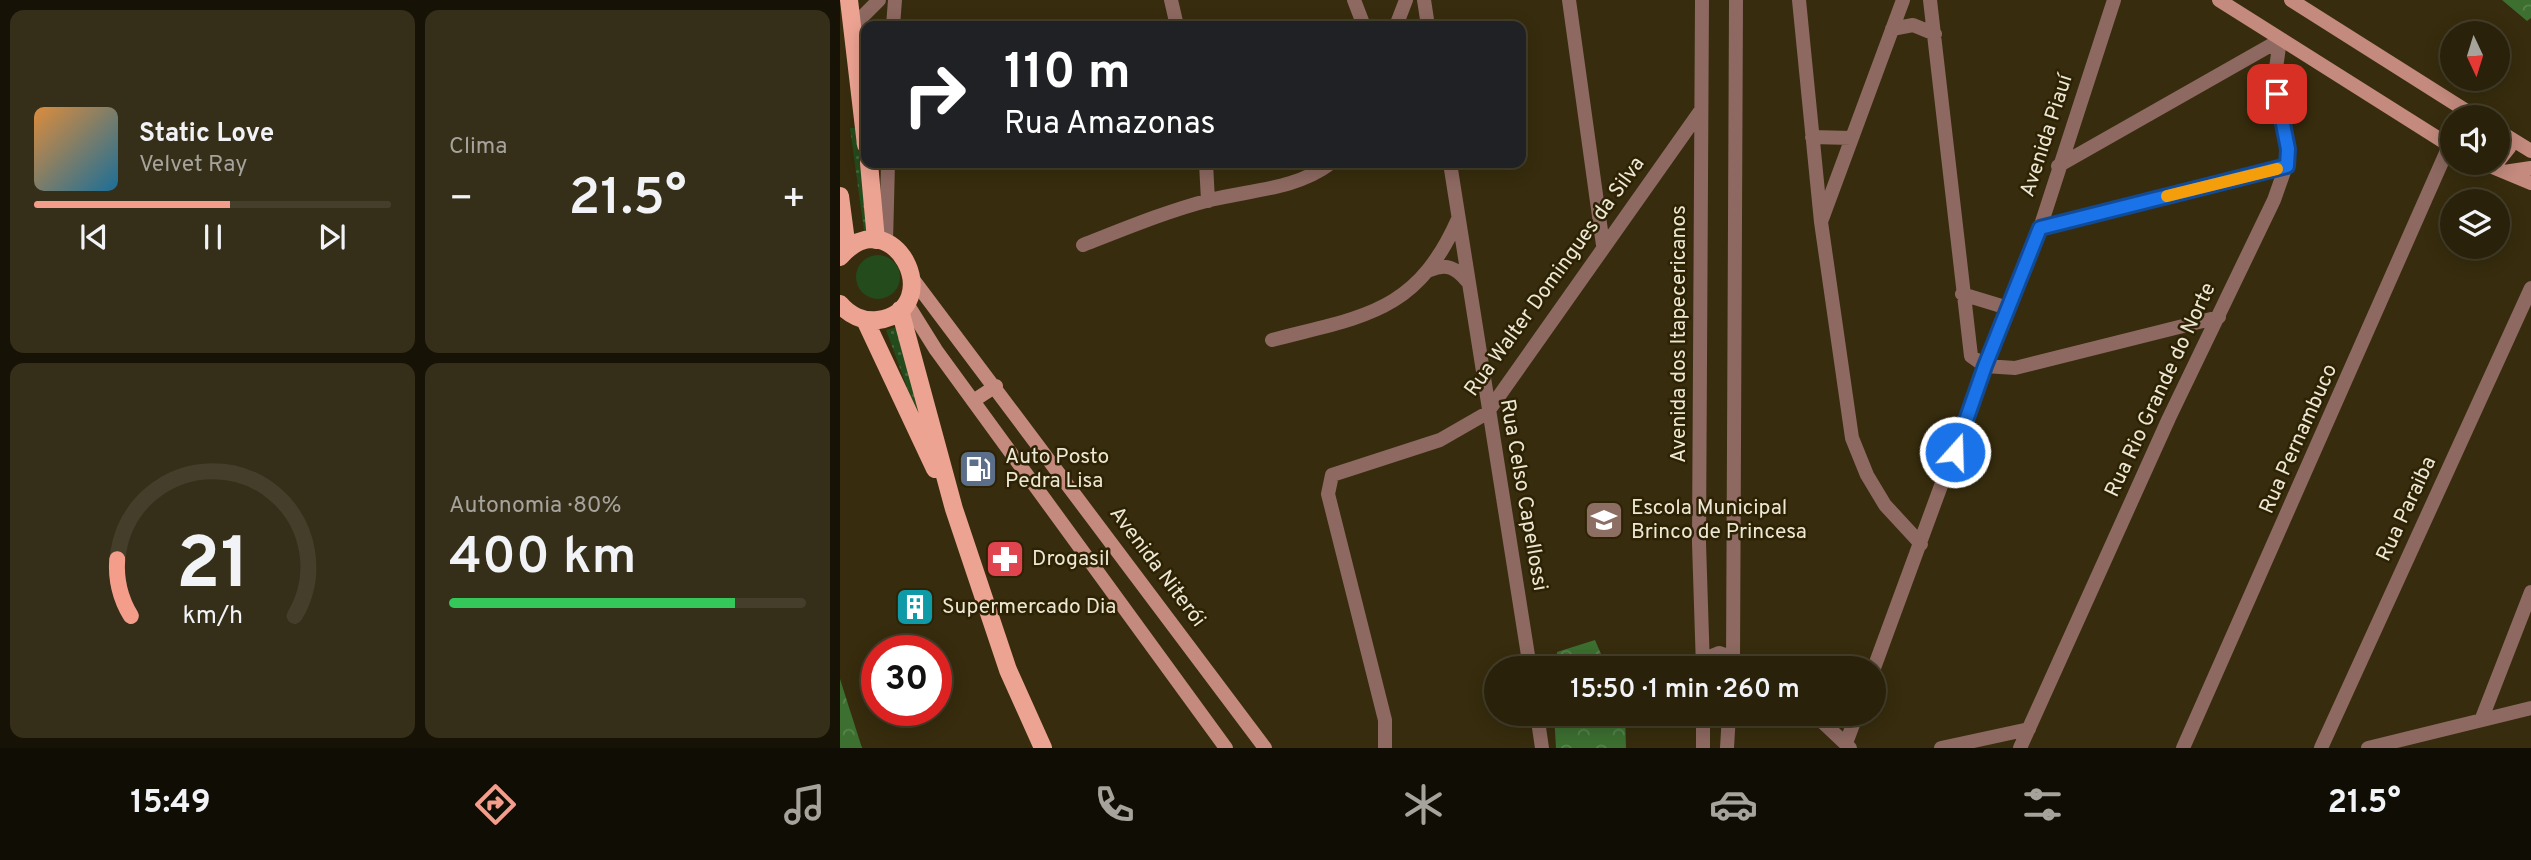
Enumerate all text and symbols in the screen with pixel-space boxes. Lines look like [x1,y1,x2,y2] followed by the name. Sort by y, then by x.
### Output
[2440,21,2510,91] north arrow
[2440,21,2510,259] map controls
[1004,44,1131,106] text: 110 m
[889,49,980,140] icon: right
[2247,64,2307,124] pin
[2015,70,2080,201] street label: Avenida Piauí
[2258,75,2296,113] icon: arrive
[1004,105,1216,145] text: Rua Amazonas
[2440,105,2510,175] button: sound
[139,118,274,151] text: Static Love
[449,133,507,162] text: Clima
[139,151,247,180] text: Velvet Ray
[1459,152,1651,402] street label: Rua Walter Domingues da Silva
[569,167,686,233] text: 21.5°
[449,176,474,225] text: −
[781,176,806,225] text: +
[2440,189,2510,259] button: layers
[1666,205,1693,463] street label: Avenida dos Itapecericanos
[75,218,113,256] icon: previous
[194,218,232,256] icon: pause
[313,218,351,256] icon: next
[2099,278,2223,502] street label: Rua Rio Grande do Norte
[2254,360,2344,518] street label: Rua Pernambuco
[1493,397,1553,593] street label: Rua Celso Capellossi
[1918,415,1992,489] position arrow
[1005,444,1109,495] place label: Auto Posto Pedra Lisa
[957,448,999,490] fuel station icon: Auto Posto Pedra Lisa
[2371,452,2443,566] street label: Rua Paraiba
[449,492,621,521] text: Autonomia · 80%
[1631,495,1807,546] place label: Escola Municipal Brinco de Princesa
[1583,499,1625,541] school or university icon: Escola Municipal Brinco de Princesa
[1103,501,1211,633] street label: Avenida Niterói
[176,523,249,615] text: 21
[449,526,636,592] text: 400 km
[984,538,1026,580] pharmacy icon: Drogasil
[1032,546,1110,573] place label: Drogasil
[894,586,936,628] building icon: Supermercado Dia
[942,594,1116,621] place label: Supermercado Dia
[182,601,243,633] text: km/h
[861,635,952,726] speed limit sign: 30
[1570,674,1800,707] text: 15:50 · 1 min · 260 m
[471,780,520,829] icon: directions
[780,780,829,829] icon: music
[1090,780,1139,829] icon: phone
[1399,780,1448,829] icon: climate
[1709,780,1758,829] icon: car
[2018,780,2067,829] icon: filters
[130,784,211,824] text: 15:49
[2328,784,2401,824] text: 21.5°

